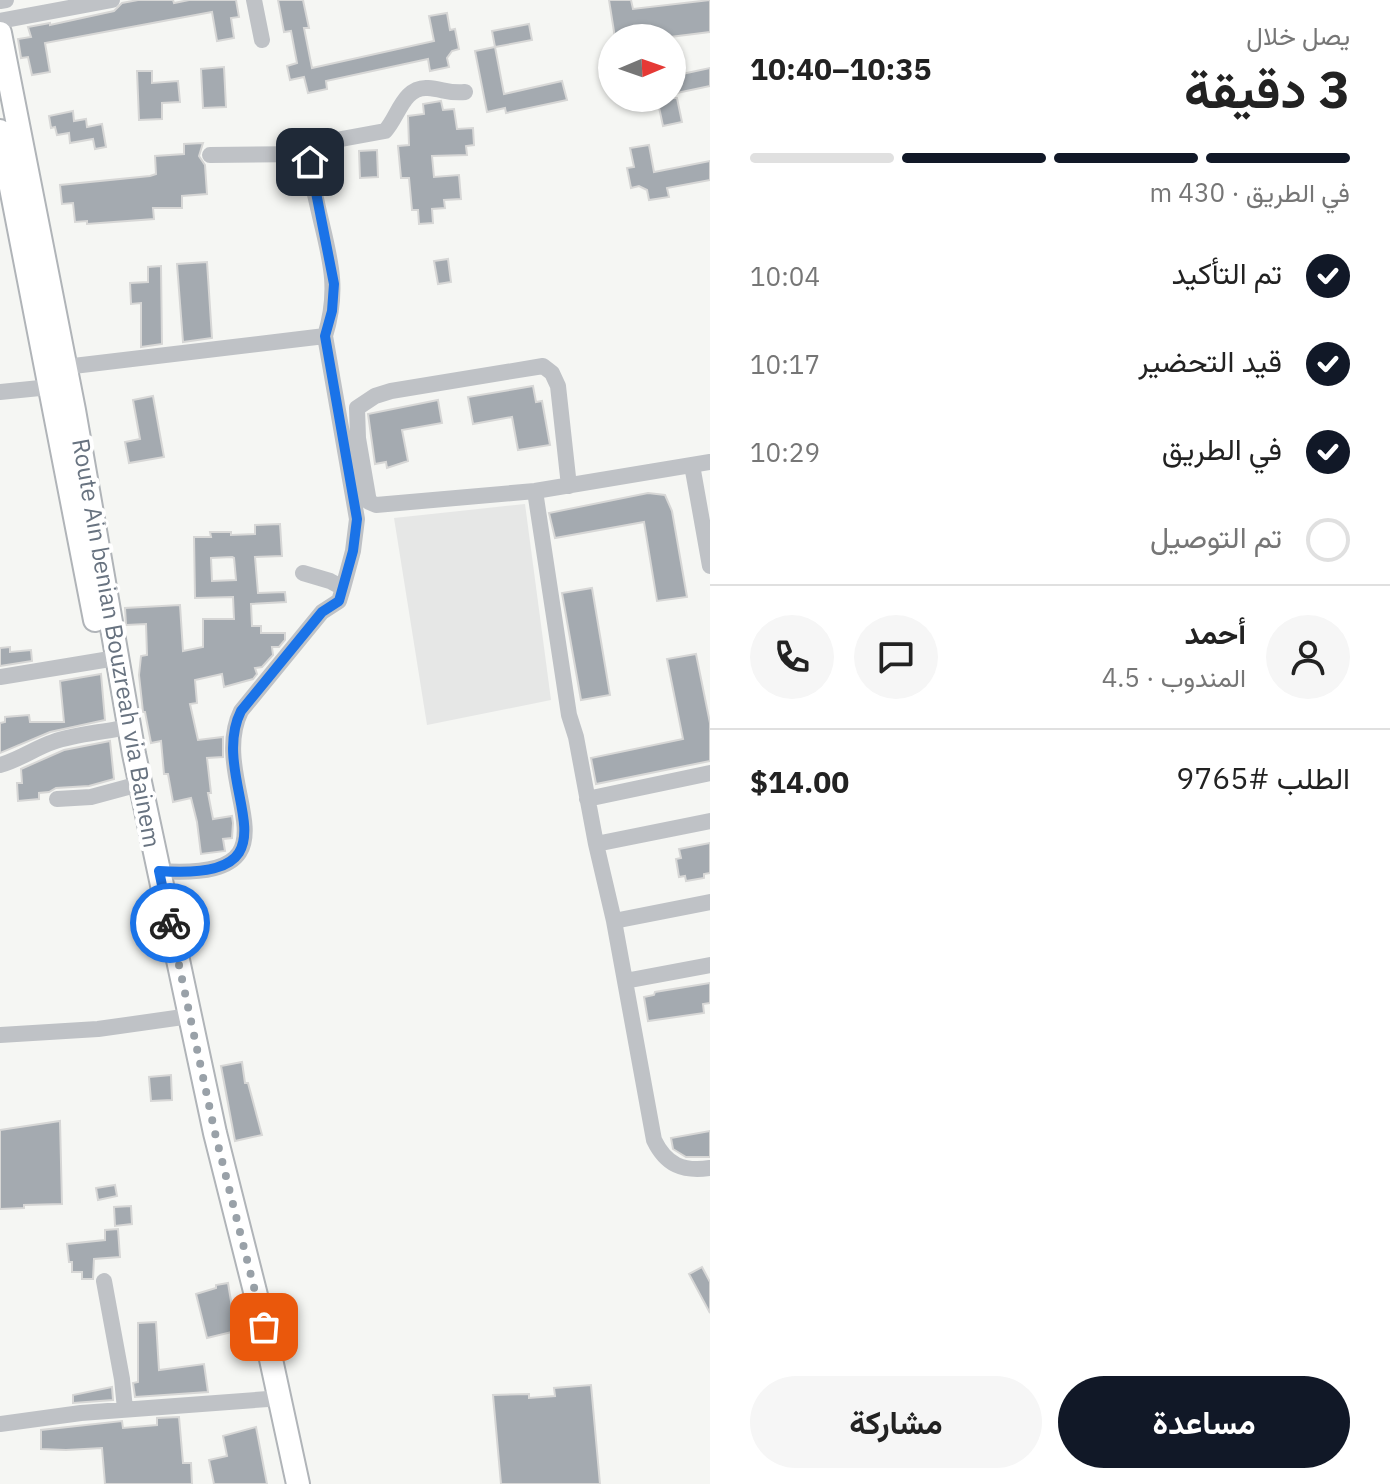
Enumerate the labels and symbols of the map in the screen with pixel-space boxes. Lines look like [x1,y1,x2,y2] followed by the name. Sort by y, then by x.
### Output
[598,24,686,112] north arrow
[276,128,344,196] pin
[65,436,169,850] street label: Route Ain benian Bouzreah via Bainem
[130,883,210,963] courier
[230,1293,298,1361] pin

